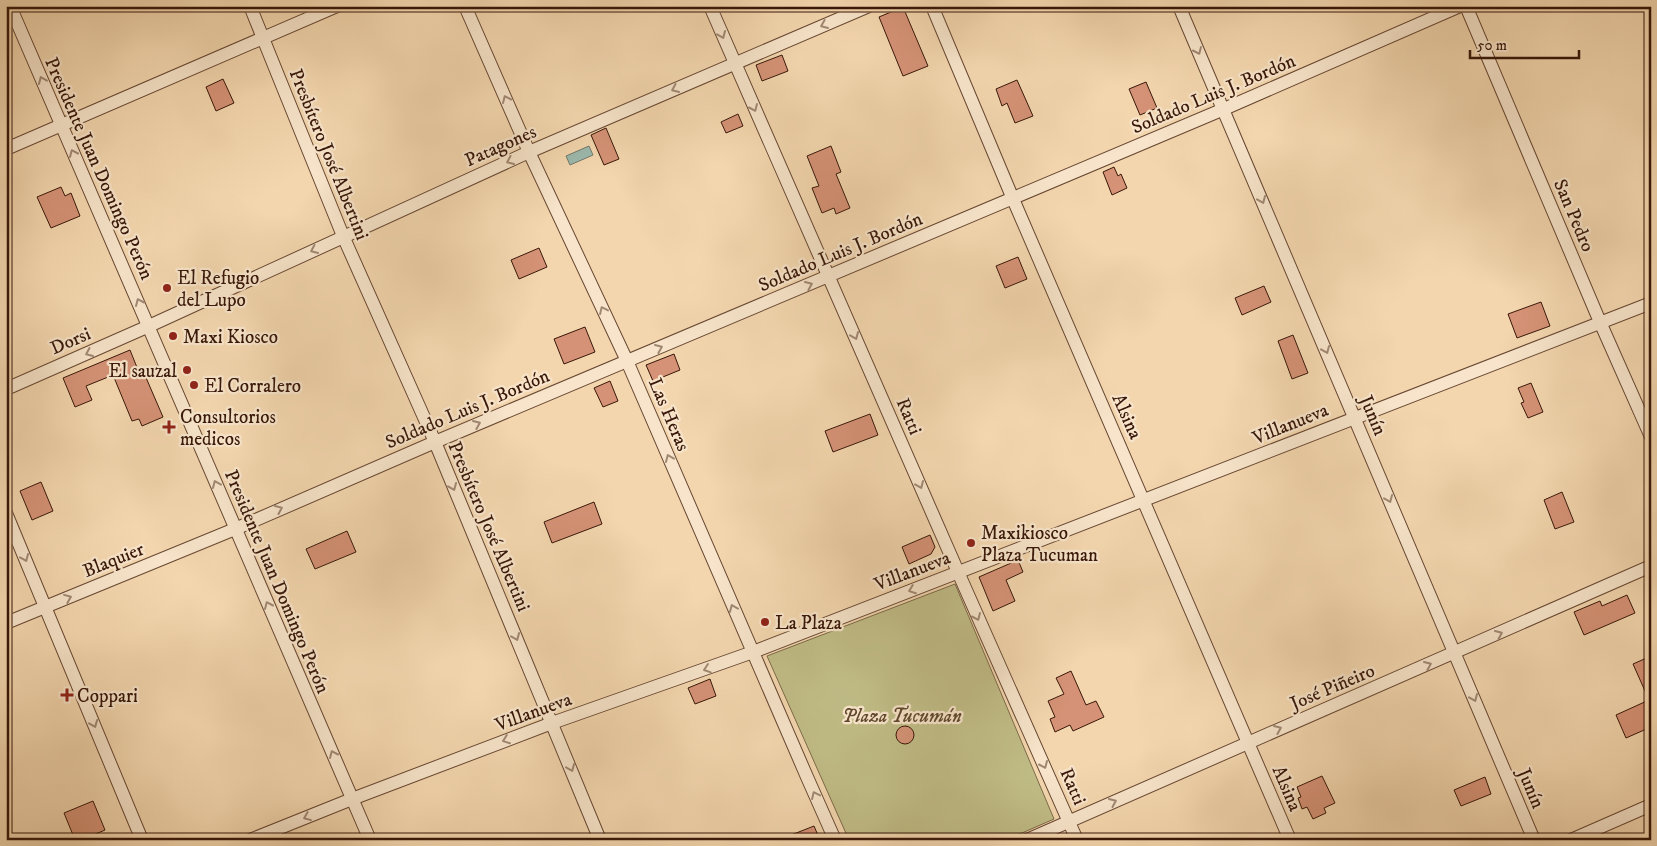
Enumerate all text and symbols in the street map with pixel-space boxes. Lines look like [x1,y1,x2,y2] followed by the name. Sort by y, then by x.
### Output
[821,20,829,30] one-way arrow
[1470,28,1578,60] scale bar
[716,30,727,39] one-way arrow
[1477,36,1507,55] text: 50 m
[1192,46,1203,55] one-way arrow
[1128,49,1299,139] street label: Soldado Luis J. Bordón
[39,54,158,283] street label: Presidente Juan Domingo Perón
[284,66,373,244] street label: Presbítero José Albertini
[37,76,48,85] one-way arrow
[671,82,680,93] one-way arrow
[501,95,512,104] one-way arrow
[748,103,759,112] one-way arrow
[461,120,540,172] street label: Patagones
[69,149,80,158] one-way arrow
[506,155,515,165] one-way arrow
[1548,176,1599,255] street label: San Pedro
[1256,195,1267,204] one-way arrow
[755,207,926,297] street label: Soldado Luis J. Bordón
[310,243,319,254] one-way arrow
[177,267,259,312] place label: El Refugio del Lupo
[804,280,813,291] one-way arrow
[161,282,173,294] marker: El Refugio del Lupo
[134,298,145,307] one-way arrow
[599,306,609,315] one-way arrow
[47,322,94,360] street label: Dorsi
[183,326,278,349] place label: Maxi Kiosco
[167,330,179,342] marker: Maxi Kiosco
[849,331,860,340] one-way arrow
[654,343,663,354] one-way arrow
[1320,345,1330,354] one-way arrow
[85,346,94,357] one-way arrow
[108,360,177,383] place label: El sauzal
[181,364,193,376] marker: El sauzal
[382,364,553,454] street label: Soldado Luis J. Bordón
[204,375,301,398] place label: El Corralero
[643,375,694,455] street label: Las Heras
[188,379,200,391] marker: El Corralero
[1107,390,1147,443] street label: Alsina
[1353,390,1391,439] street label: Junín
[891,395,927,439] street label: Ratti
[1248,399,1332,450] street label: Villanueva
[180,406,276,451] place label: Consultorios medicos
[162,420,176,434] marker: Consultorios medicos
[472,420,481,430] one-way arrow
[442,438,535,615] street label: Presbítero José Albertini
[664,454,675,463] one-way arrow
[219,466,334,697] street label: Presidente Juan Domingo Perón
[211,480,222,489] one-way arrow
[913,480,924,489] one-way arrow
[447,482,458,491] one-way arrow
[1383,494,1394,503] one-way arrow
[275,505,283,515] one-way arrow
[981,522,1098,567] place label: Maxikiosco Plaza Tucuman
[965,537,977,549] marker: Maxikiosco Plaza Tucuman
[80,538,148,584] street label: Blaquier
[870,546,954,597] street label: Villanueva
[20,553,30,561] one-way arrow
[908,584,917,594] one-way arrow
[63,593,72,604] one-way arrow
[263,601,274,610] one-way arrow
[729,604,740,613] one-way arrow
[775,612,842,635] place label: La Plaza
[971,612,982,621] one-way arrow
[759,616,771,628] marker: La Plaza
[1494,629,1503,640] one-way arrow
[509,632,520,641] one-way arrow
[1285,659,1378,716] street label: José Piñeiro
[1423,661,1431,671] one-way arrow
[703,663,711,673] one-way arrow
[77,685,138,708] place label: Coppari
[491,688,575,737] street label: Villanueva
[61,689,73,701] marker: Coppari
[1467,693,1478,702] one-way arrow
[842,705,962,728] park label: Plaza Tucumán
[88,719,99,728] one-way arrow
[1273,725,1282,736] one-way arrow
[502,734,511,744] one-way arrow
[328,750,339,759] one-way arrow
[1037,760,1048,769] one-way arrow
[1267,762,1306,815] street label: Alsina
[564,763,575,772] one-way arrow
[1511,763,1549,812] street label: Junín
[1054,765,1091,809] street label: Ratti
[811,792,821,801] one-way arrow
[1108,797,1117,808] one-way arrow
[303,810,312,821] one-way arrow

